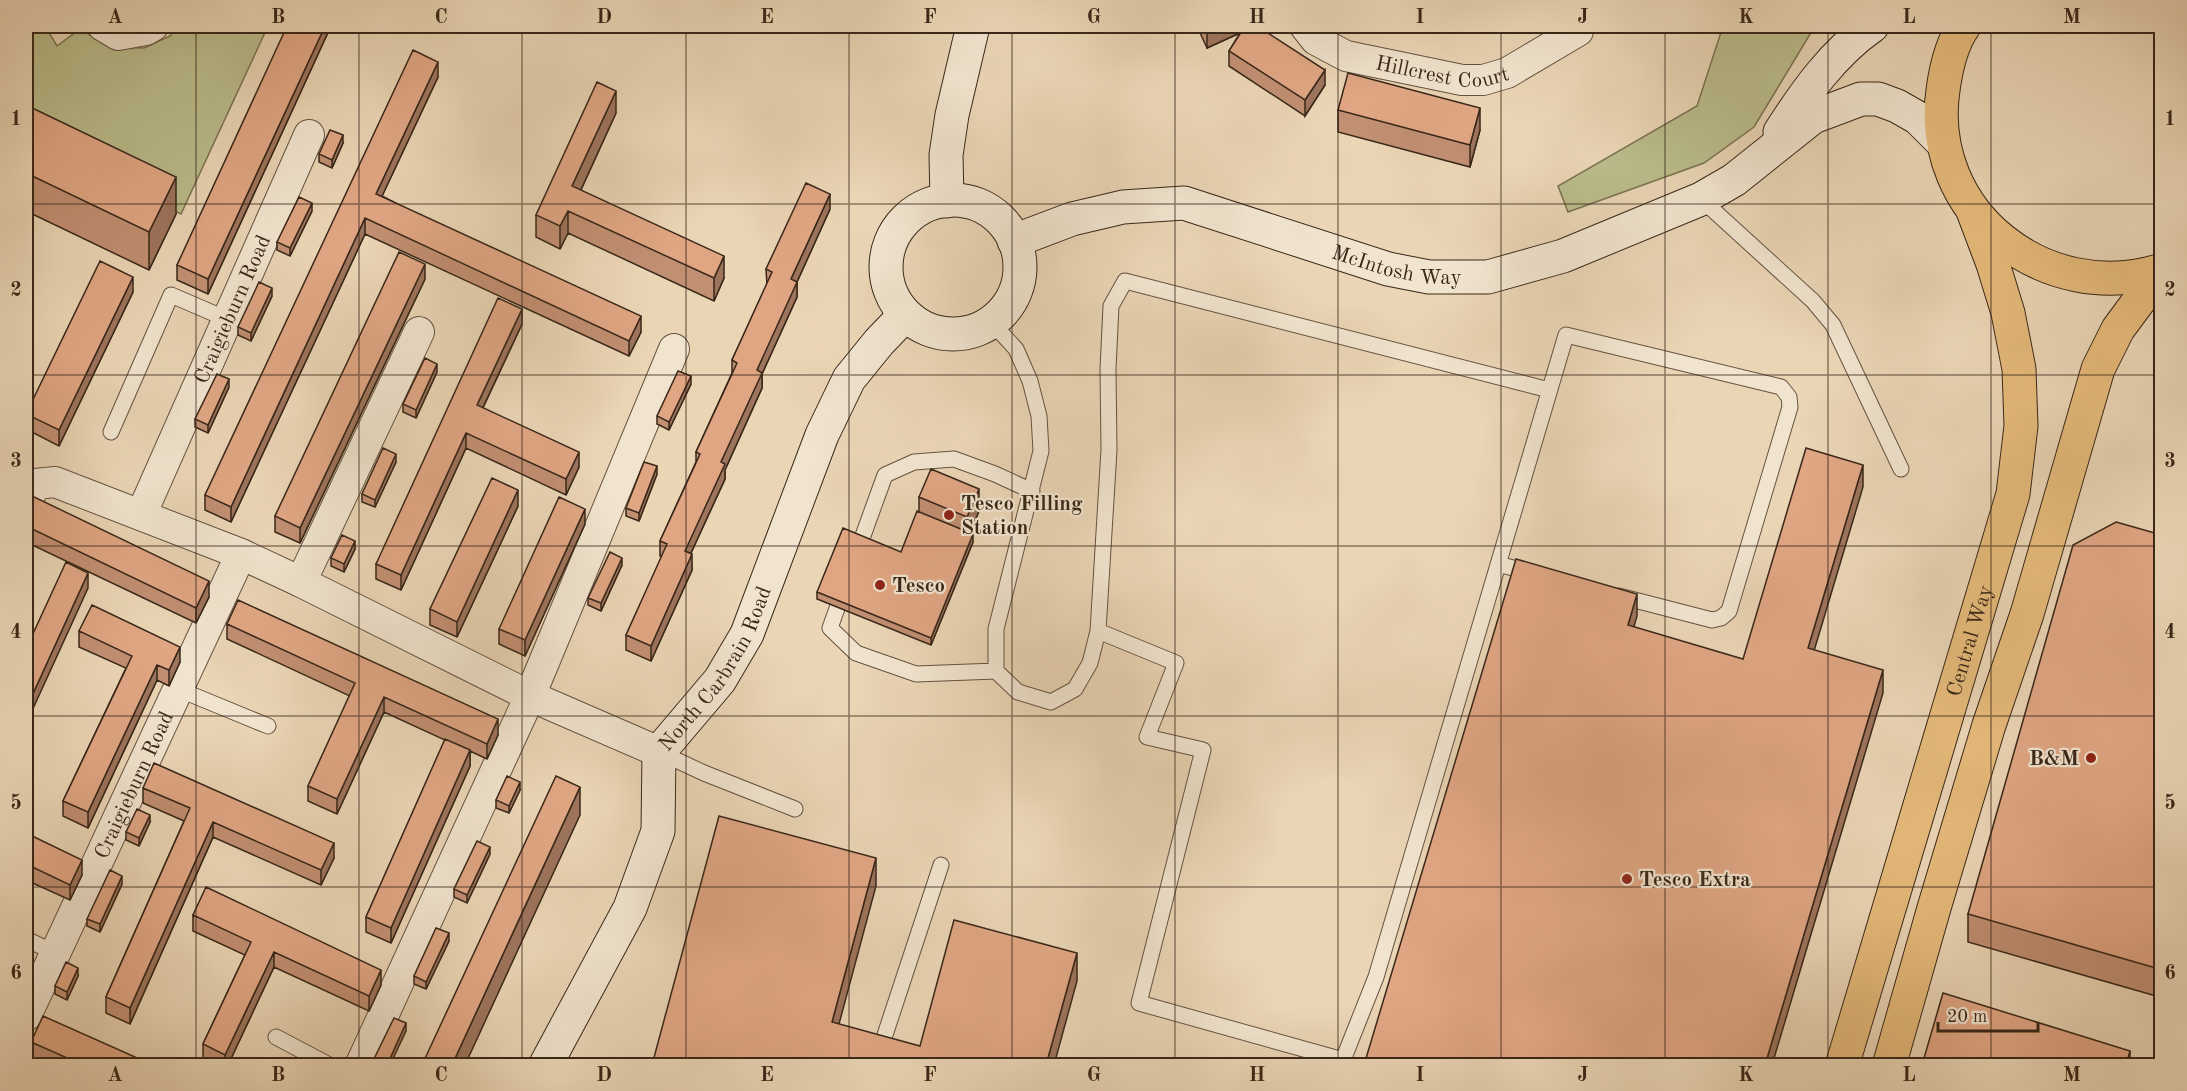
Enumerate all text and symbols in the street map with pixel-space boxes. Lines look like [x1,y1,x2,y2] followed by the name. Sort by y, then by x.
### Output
[107,8,123,28] text: A
[271,8,285,28] text: B
[434,8,448,28] text: C
[596,8,612,28] text: D
[760,8,774,28] text: E
[923,8,937,28] text: F
[1087,8,1101,28] text: G
[1249,8,1265,28] text: H
[1416,8,1424,28] text: I
[1578,8,1589,28] text: J
[1738,8,1754,28] text: K
[1902,8,1916,28] text: L
[2063,8,2081,28] text: M
[1374,53,1512,92] street label: Hillcrest Court
[10,110,22,130] text: 1
[2164,110,2176,130] text: 1
[191,232,275,387] street label: Craigieburn Road
[1329,243,1462,289] street label: McIntosh Way
[10,281,22,301] text: 2
[2164,281,2176,301] text: 2
[10,452,22,472] text: 3
[2164,452,2176,472] text: 3
[961,494,1083,539] place label: Tesco Filling Station
[942,508,956,522] marker: Tesco Filling Station
[892,576,945,597] place label: Tesco
[873,578,887,592] marker: Tesco
[1944,583,1997,699] street label: Central Way
[656,584,776,756] street label: North Carbrain Road
[10,623,22,643] text: 4
[2164,623,2176,643] text: 4
[92,708,178,862] street label: Craigieburn Road
[2029,749,2079,770] place label: B&M
[2084,751,2098,765] marker: B&M
[10,793,22,814] text: 5
[2164,793,2176,814] text: 5
[1639,870,1751,891] place label: Tesco Extra
[1620,872,1634,886] marker: Tesco Extra
[10,964,22,984] text: 6
[2164,964,2176,984] text: 6
[1938,995,2038,1033] scale bar
[1947,1008,1987,1026] text: 20 m
[107,1066,123,1086] text: A
[271,1066,285,1086] text: B
[434,1066,448,1086] text: C
[596,1066,612,1086] text: D
[760,1066,774,1086] text: E
[923,1066,937,1086] text: F
[1087,1066,1101,1086] text: G
[1249,1066,1265,1086] text: H
[1416,1066,1424,1086] text: I
[1578,1066,1589,1086] text: J
[1738,1066,1754,1086] text: K
[1902,1066,1916,1086] text: L
[2063,1066,2081,1086] text: M

